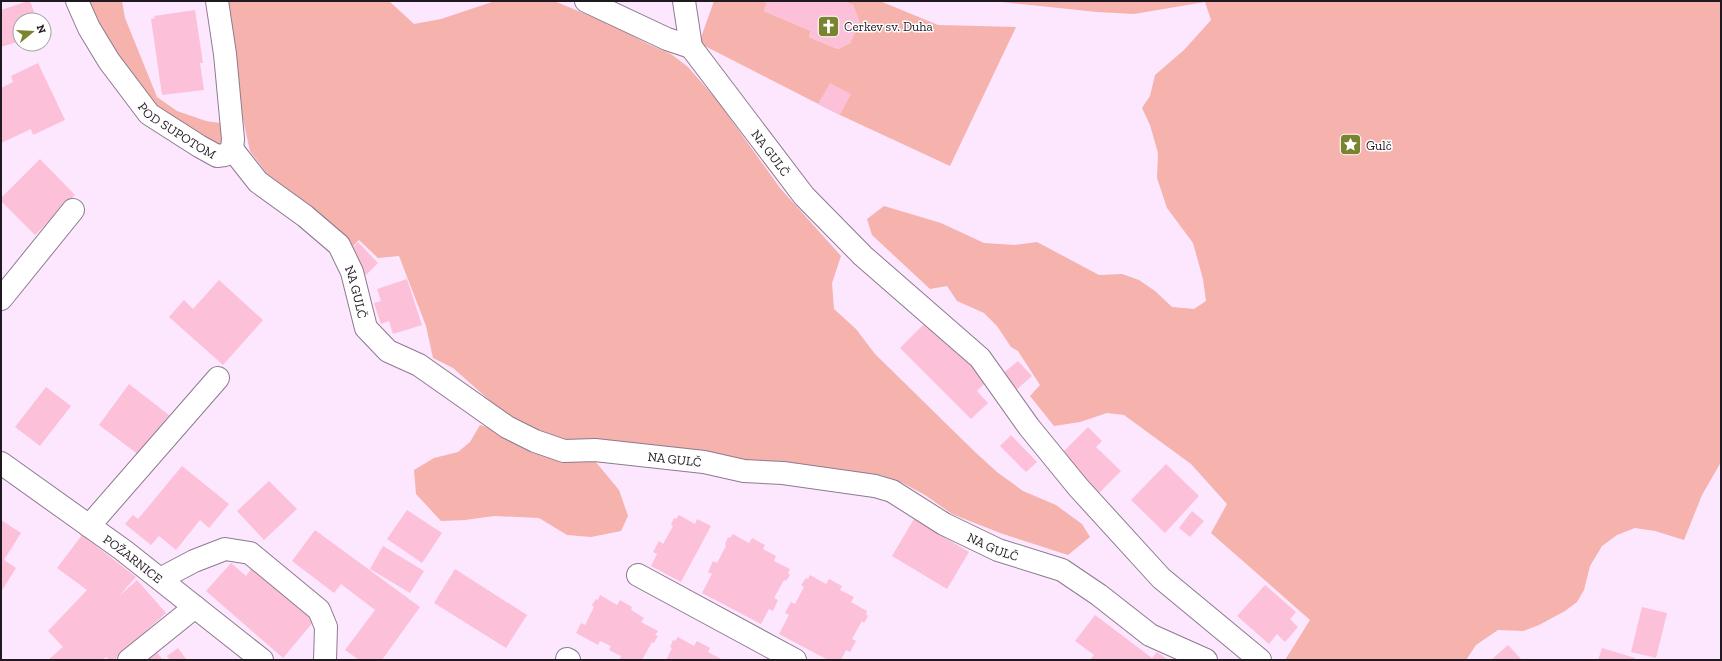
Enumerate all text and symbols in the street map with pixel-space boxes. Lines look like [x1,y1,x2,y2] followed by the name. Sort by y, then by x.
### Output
[12,12,52,52] north arrow
[815,13,841,39] church icon: Cerkev sv. Duha
[844,19,934,34] place label: Cerkev sv. Duha
[34,23,49,36] text: N
[135,99,219,162] street label: POD SUPOTOM
[749,126,793,179] street label: NA GULČ
[1338,132,1364,158] place icon: Gulč
[1366,138,1392,153] place label: Gulč
[342,263,371,320] street label: NA GULČ
[647,448,702,469] street label: NA GULČ
[965,529,1021,564] street label: NA GULČ
[101,531,166,586] street label: POŽARNICE

